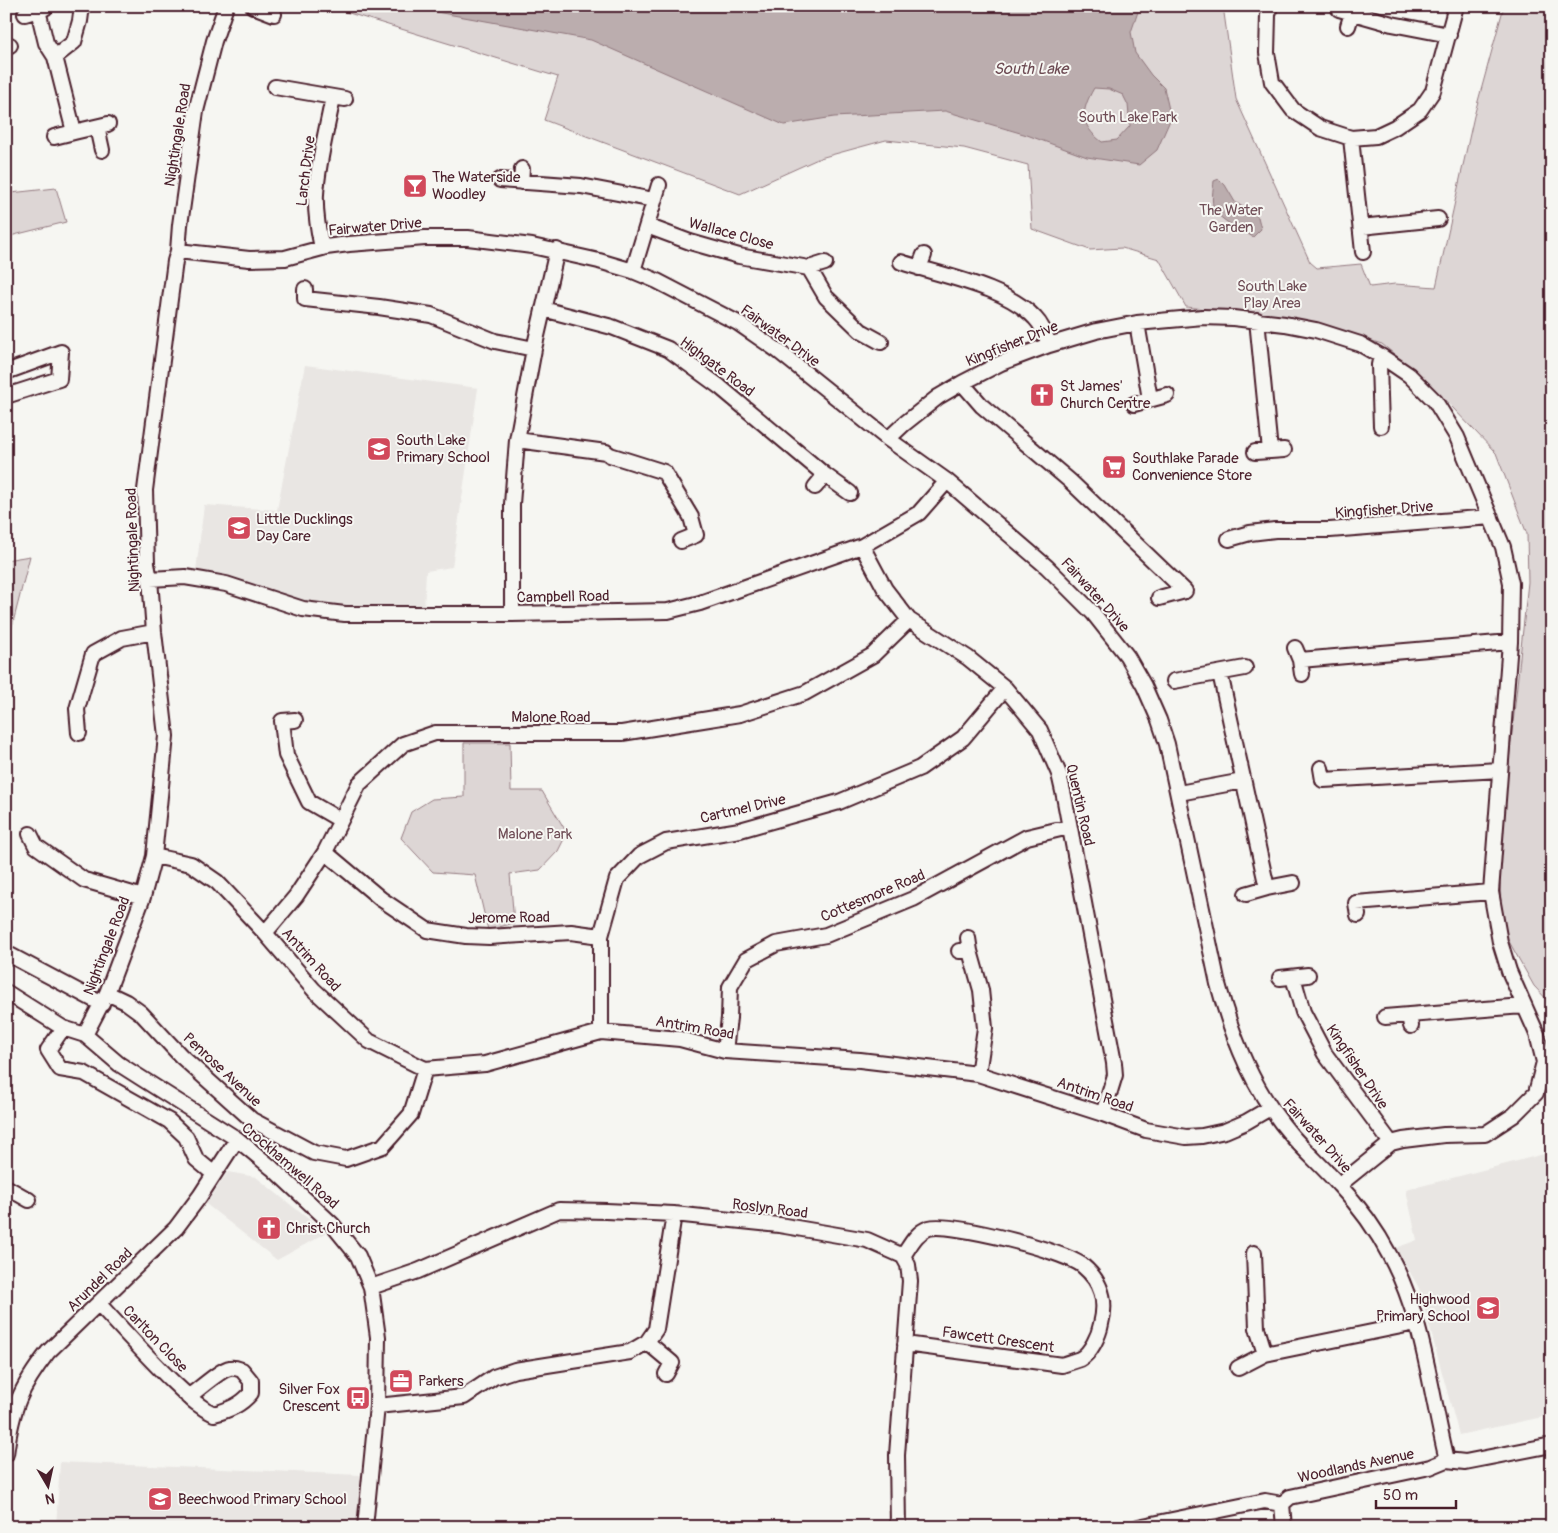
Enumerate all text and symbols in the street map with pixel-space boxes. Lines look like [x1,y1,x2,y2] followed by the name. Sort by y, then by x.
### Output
[994,59,1070,79] water label: South Lake
[160,82,196,188] street label: Nightingale Road
[1078,108,1178,127] park label: South Lake Park
[292,134,320,207] street label: Larch Drive
[432,168,521,204] place label: The Waterside Woodley
[402,173,428,199] bar icon: The Waterside Woodley
[1199,201,1264,237] park label: The Water Garden
[327,213,423,241] street label: Fairwater Drive
[686,214,776,255] street label: Wallace Close
[1237,277,1307,313] park label: South Lake Play Area
[736,301,824,372] street label: Fairwater Drive
[963,317,1062,371] street label: Kingfisher Drive
[676,333,758,401] street label: Highgate Road
[1060,377,1151,413] place label: St James' Church Centre
[1029,382,1055,408] church icon: St James' Church Centre
[396,431,490,467] place label: South Lake Primary School
[366,436,392,462] school or university icon: South Lake Primary School
[1132,449,1252,485] place label: Southlake Parade Convenience Store
[1101,454,1127,480] supermarket icon: Southlake Parade Convenience Store
[122,487,144,593] street label: Nightingale Road
[1334,497,1434,523] street label: Kingfisher Drive
[256,510,353,546] place label: Little Ducklings Day Care
[226,515,252,541] school or university icon: Little Ducklings Day Care
[1057,554,1134,637] street label: Fairwater Drive
[516,587,610,607] street label: Campbell Road
[511,708,591,727] street label: Malone Road
[1061,762,1099,848] street label: Quentin Road
[698,790,788,828] street label: Cartmel Drive
[498,825,573,844] park label: Malone Park
[818,865,928,927] street label: Cottesmore Road
[79,894,135,998] street label: Nightingale Road
[468,908,550,928] street label: Jerome Road
[277,924,345,996] street label: Antrim Road
[654,1012,736,1044] street label: Antrim Road
[1322,1021,1393,1113] street label: Kingfisher Drive
[179,1029,266,1112] street label: Penrose Avenue
[1054,1073,1136,1117] street label: Antrim Road
[1279,1095,1356,1178] street label: Fairwater Drive
[238,1119,342,1213] street label: Crockhamwell Road
[731,1195,809,1223] street label: Roslyn Road
[256,1215,282,1241] church icon: Christ Church
[286,1219,370,1238] place label: Christ Church
[63,1244,137,1316] street label: Arundel Road
[1376,1290,1470,1326] place label: Highwood Primary School
[1475,1295,1501,1321] school or university icon: Highwood Primary School
[118,1302,192,1377] street label: Carlton Close
[941,1323,1056,1357] street label: Fawcett Crescent
[388,1368,414,1394] office icon: Parkers
[418,1372,464,1391] place label: Parkers
[279,1380,341,1416] place label: Silver Fox Crescent
[345,1385,371,1411] bus stop icon: Silver Fox Crescent
[1296,1444,1416,1488] street label: Woodlands Avenue
[22,1460,72,1510] north arrow
[1376,1478,1456,1510] scale bar
[147,1486,173,1512] school or university icon: Beechwood Primary School
[1383,1486,1418,1505] text: 50 m
[44,1489,56,1507] text: N
[178,1490,347,1509] place label: Beechwood Primary School

